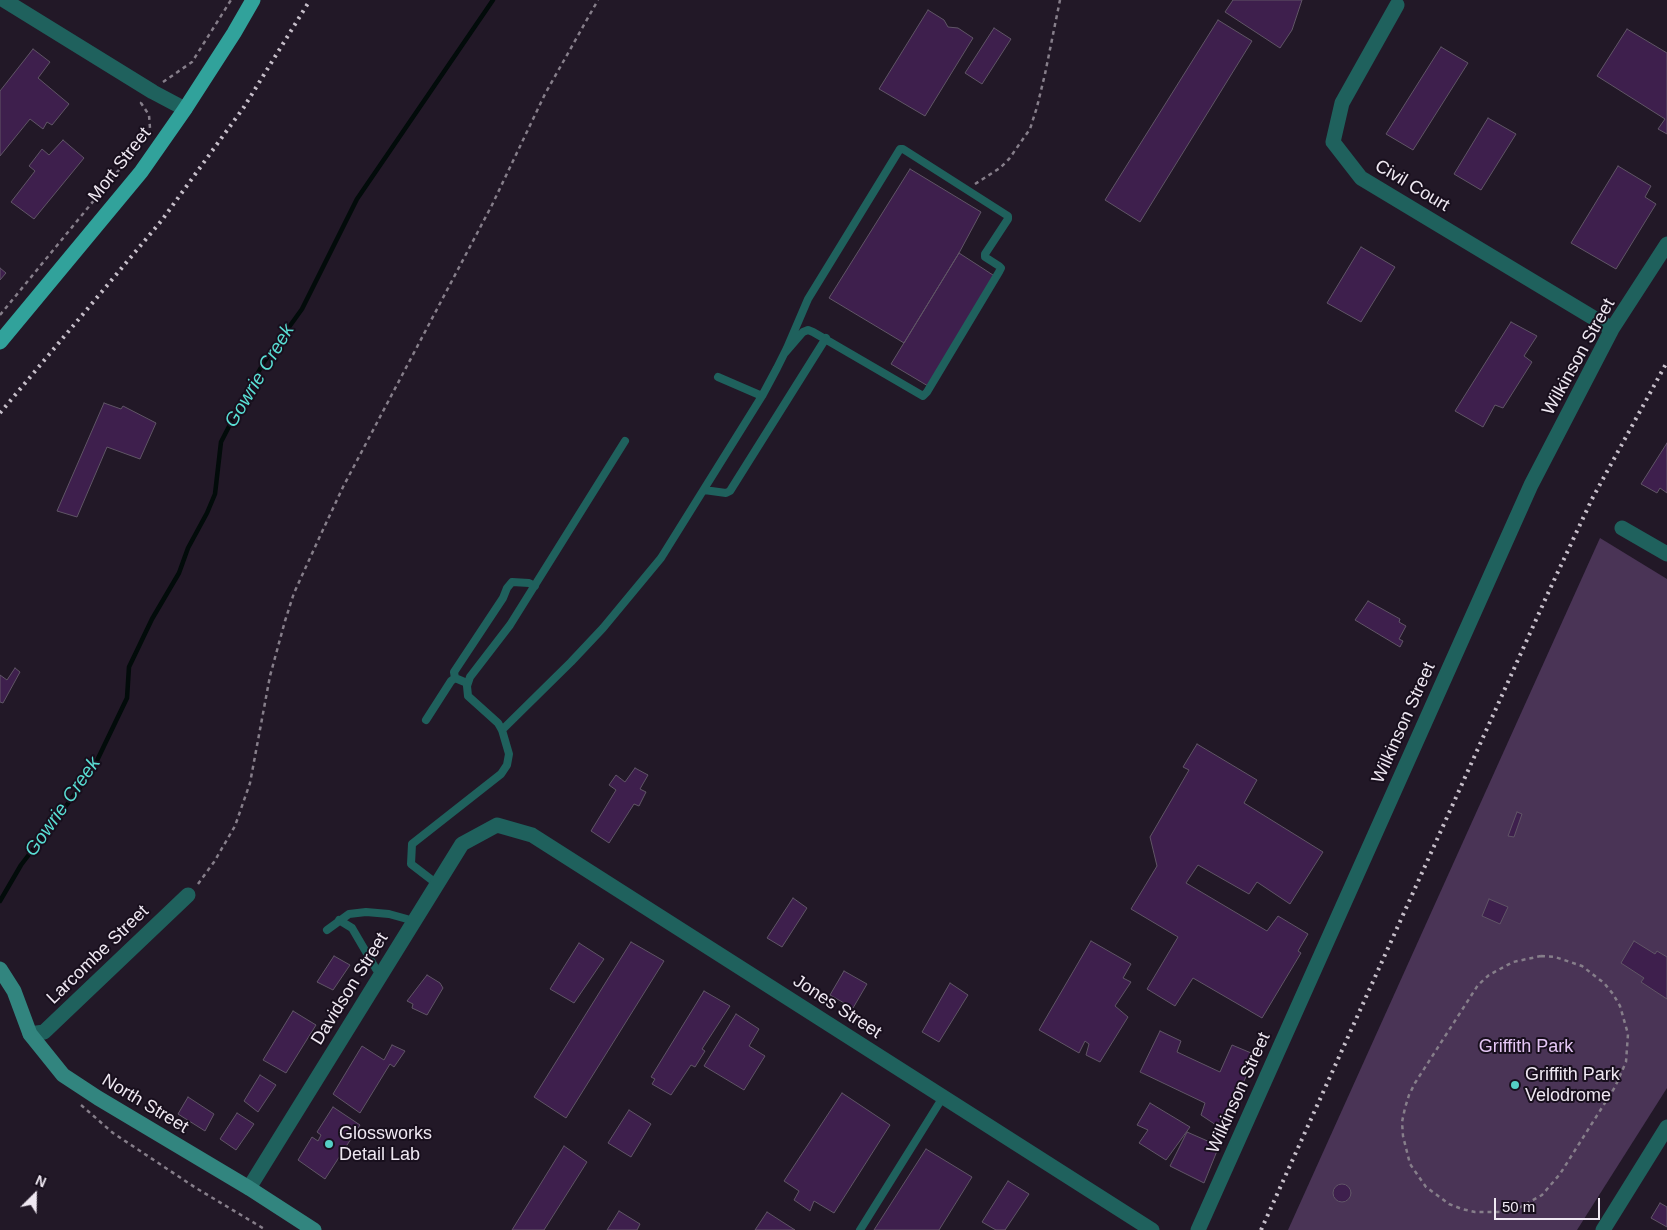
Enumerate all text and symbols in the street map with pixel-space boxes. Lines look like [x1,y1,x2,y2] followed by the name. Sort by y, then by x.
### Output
[84,123,156,207] street label: Mort Street
[1371,155,1453,217] street label: Civil Court
[1538,295,1620,419] street label: Wilkinson Street
[220,320,300,432] water label: Gowrie Creek
[1368,659,1440,787] street label: Wilkinson Street
[20,753,106,861] water label: Gowrie Creek
[43,901,153,1009] street label: Larcombe Street
[307,929,393,1049] street label: Davidson Street
[789,970,885,1044] street label: Jones Street
[1203,1029,1275,1157] street label: Wilkinson Street
[1479,1036,1573,1058] park label: Griffith Park
[1525,1064,1620,1106] place label: Griffith Park Velodrome
[98,1070,192,1138] street label: North Street
[1509,1079,1521,1091] marker: Griffith Park Velodrome
[339,1123,432,1166] place label: Glossworks Detail Lab
[323,1138,335,1150] marker: Glossworks Detail Lab
[10,1170,60,1220] north arrow
[33,1172,49,1191] text: N
[1497,1188,1603,1220] scale bar
[1502,1198,1535,1215] text: 50 m

